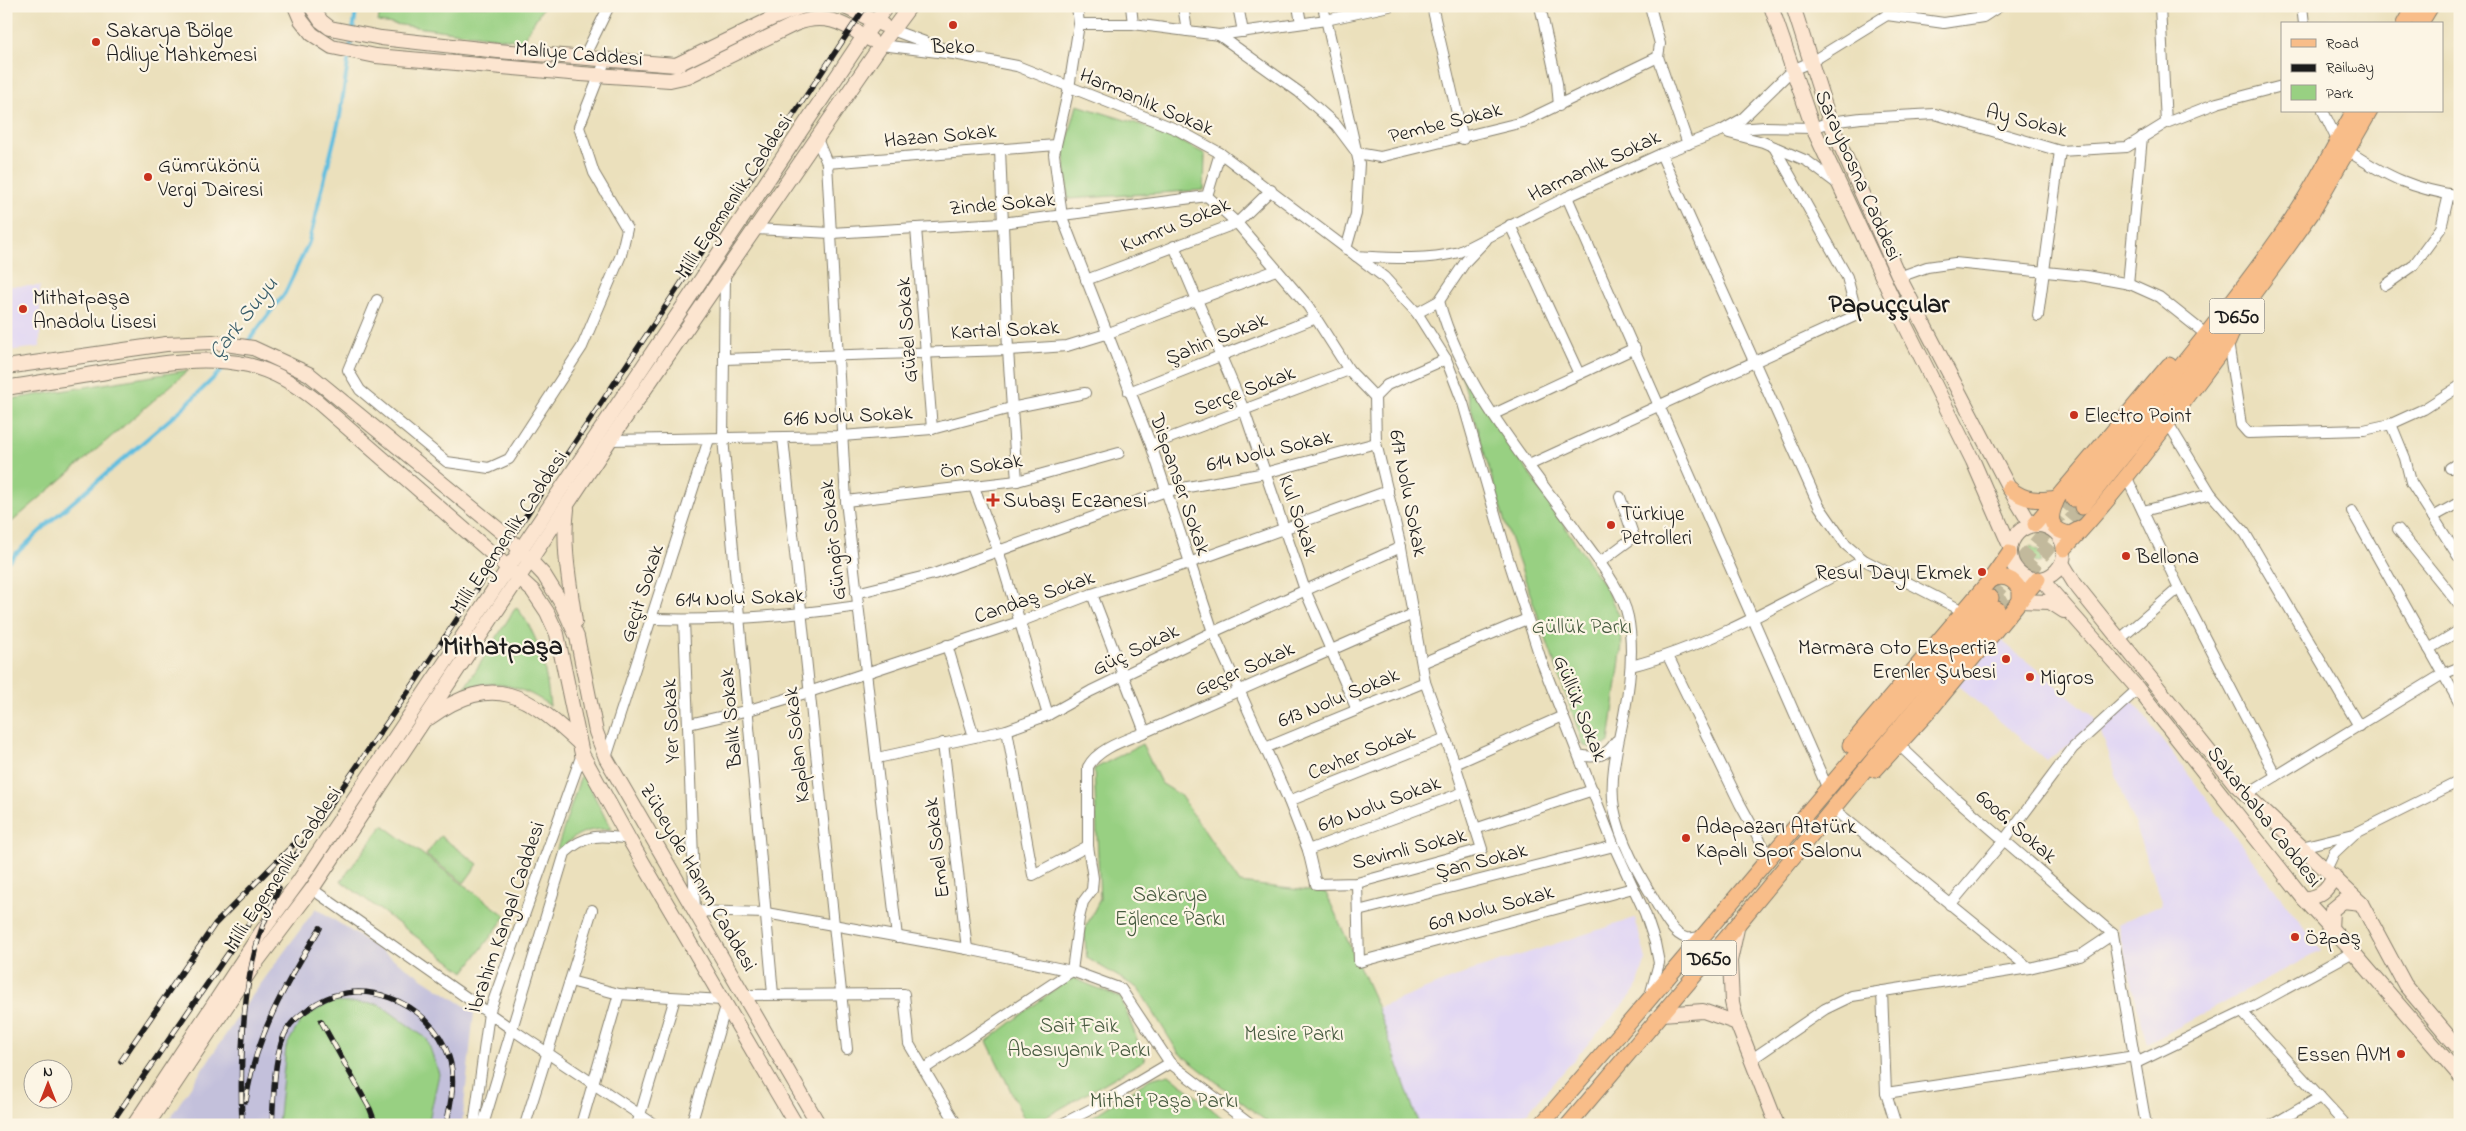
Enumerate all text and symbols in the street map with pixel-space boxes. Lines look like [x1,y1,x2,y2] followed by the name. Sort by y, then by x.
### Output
[106,17,257,73] place label: Sakarya Bölge Adliye Mahkemesi
[947,19,959,31] marker: Beko
[2281,22,2444,112] legend
[930,33,975,63] place label: Beko
[2326,33,2359,55] text: Road
[514,34,644,78] street label: Maliye Caddesi
[90,36,102,48] marker: Sakarya Bölge Adliye Mahkemesi
[2326,57,2374,80] text: Railway
[1074,61,1219,145] street label: Harmanlık Sokak
[2326,83,2354,105] text: Park
[1804,86,1908,267] street label: Saraybosna Caddesi
[1386,95,1506,153] street label: Pembe Sokak
[1982,97,2071,149] street label: Ay Sokak
[668,109,803,286] street label: Milli Egemenlik Caddesi
[883,117,998,157] street label: Hazan Sokak
[1524,123,1667,211] street label: Harmanlık Sokak
[157,152,263,208] place label: Gümrükönü Vergi Dairesi
[142,171,154,183] marker: Gümrükönü Vergi Dairesi
[948,185,1057,225] street label: Zinde Sokak
[1117,190,1236,261] street label: Kumru Sokak
[202,270,287,367] water label: Çark Suyu
[889,275,927,384] street label: Güzel Sokak
[33,284,157,338] place label: Mithatpaşa Anadolu Lisesi
[1829,287,1950,325] district label: Papuççular
[2210,298,2264,334] road number: D650
[17,303,29,315] marker: Mithatpaşa Anadolu Lisesi
[1161,305,1273,374] street label: Şahin Sokak
[950,313,1061,349] street label: Kartal Sokak
[1189,358,1301,425] street label: Serçe Sokak
[783,399,914,435] street label: 616 Nolu Sokak
[2084,402,2192,432] place label: Electro Point
[1140,409,1218,560] street label: Dispanser Sokak
[2068,409,2080,421] marker: Electro Point
[1203,423,1336,481] street label: 614 Nolu Sokak
[1380,427,1434,560] street label: 617 Nolu Sokak
[443,445,578,622] street label: Milli Egemenlik Caddesi
[938,446,1025,488] street label: Ön Sokak
[1269,471,1325,561] street label: Kul Sokak
[813,477,857,602] street label: Güngör Sokak
[1003,487,1147,517] place label: Subaşı Eczanesi
[987,494,999,506] marker: Subaşı Eczanesi
[1621,500,1692,554] place label: Türkiye Petrolleri
[1605,519,1617,531] marker: Türkiye Petrolleri
[613,540,673,647] street label: Geçit Sokak
[2135,543,2199,573] place label: Bellona
[2120,550,2132,562] marker: Bellona
[1815,559,1973,591] place label: Resul Dayı Ekmek
[970,563,1100,633] street label: Candaş Sokak
[1976,566,1988,578] marker: Resul Dayı Ekmek
[675,582,806,616] street label: 614 Nolu Sokak
[1532,613,1632,643] park label: Güllük Parkı
[1087,617,1185,685] street label: Güç Sokak
[443,629,563,667] district label: Mithatpaşa
[1190,634,1300,705] street label: Geçer Sokak
[1798,634,1996,688] place label: Marmara Oto Ekspertiz Erenler Şubesi
[1544,651,1614,767] street label: Güllük Sokak
[2000,653,2012,665] marker: Marmara Oto Ekspertiz Erenler Şubesi
[1274,661,1405,737] street label: 613 Nolu Sokak
[2040,664,2094,696] place label: Migros
[713,666,751,770] street label: Balık Sokak
[2024,671,2036,683] marker: Migros
[656,677,688,764] street label: Yer Sokak
[777,685,819,804] street label: Kaplan Sokak
[1303,718,1421,789] street label: Cevher Sokak
[2199,740,2328,894] street label: Sakarbaba Caddesi
[1314,768,1446,841] street label: 610 Nolu Sokak
[629,778,763,979] street label: Zübeyde Hanım Caddesi
[217,781,352,958] street label: Milli Egemenlik Caddesi
[1968,783,2064,872] street label: 6006. Sokak
[917,795,959,900] street label: Emel Sokak
[1696,813,1862,867] place label: Adapazarı Atatürk Kapalı Spor Salonu
[460,818,556,1018] street label: İbrahim Kangal Caddesi
[1349,821,1471,879] street label: Sevimli Sokak
[1680,832,1692,844] marker: Adapazarı Atatürk Kapalı Spor Salonu
[1432,836,1531,888] street label: Şan Sokak
[1426,878,1558,940] street label: 609 Nolu Sokak
[1115,881,1225,937] park label: Sakarya Eğlence Parkı
[2305,924,2361,954] place label: Özpaş
[2289,931,2301,943] marker: Özpaş
[1682,940,1736,976] road number: D650
[1007,1012,1151,1068] park label: Sait Faik Abasıyanık Parkı
[1244,1020,1344,1050] park label: Mesire Parkı
[2296,1041,2391,1071] place label: Essen AVM
[2395,1048,2407,1060] marker: Essen AVM
[22,1058,72,1108] north arrow
[43,1062,53,1083] text: N
[1090,1087,1238,1117] park label: Mithat Paşa Parkı

